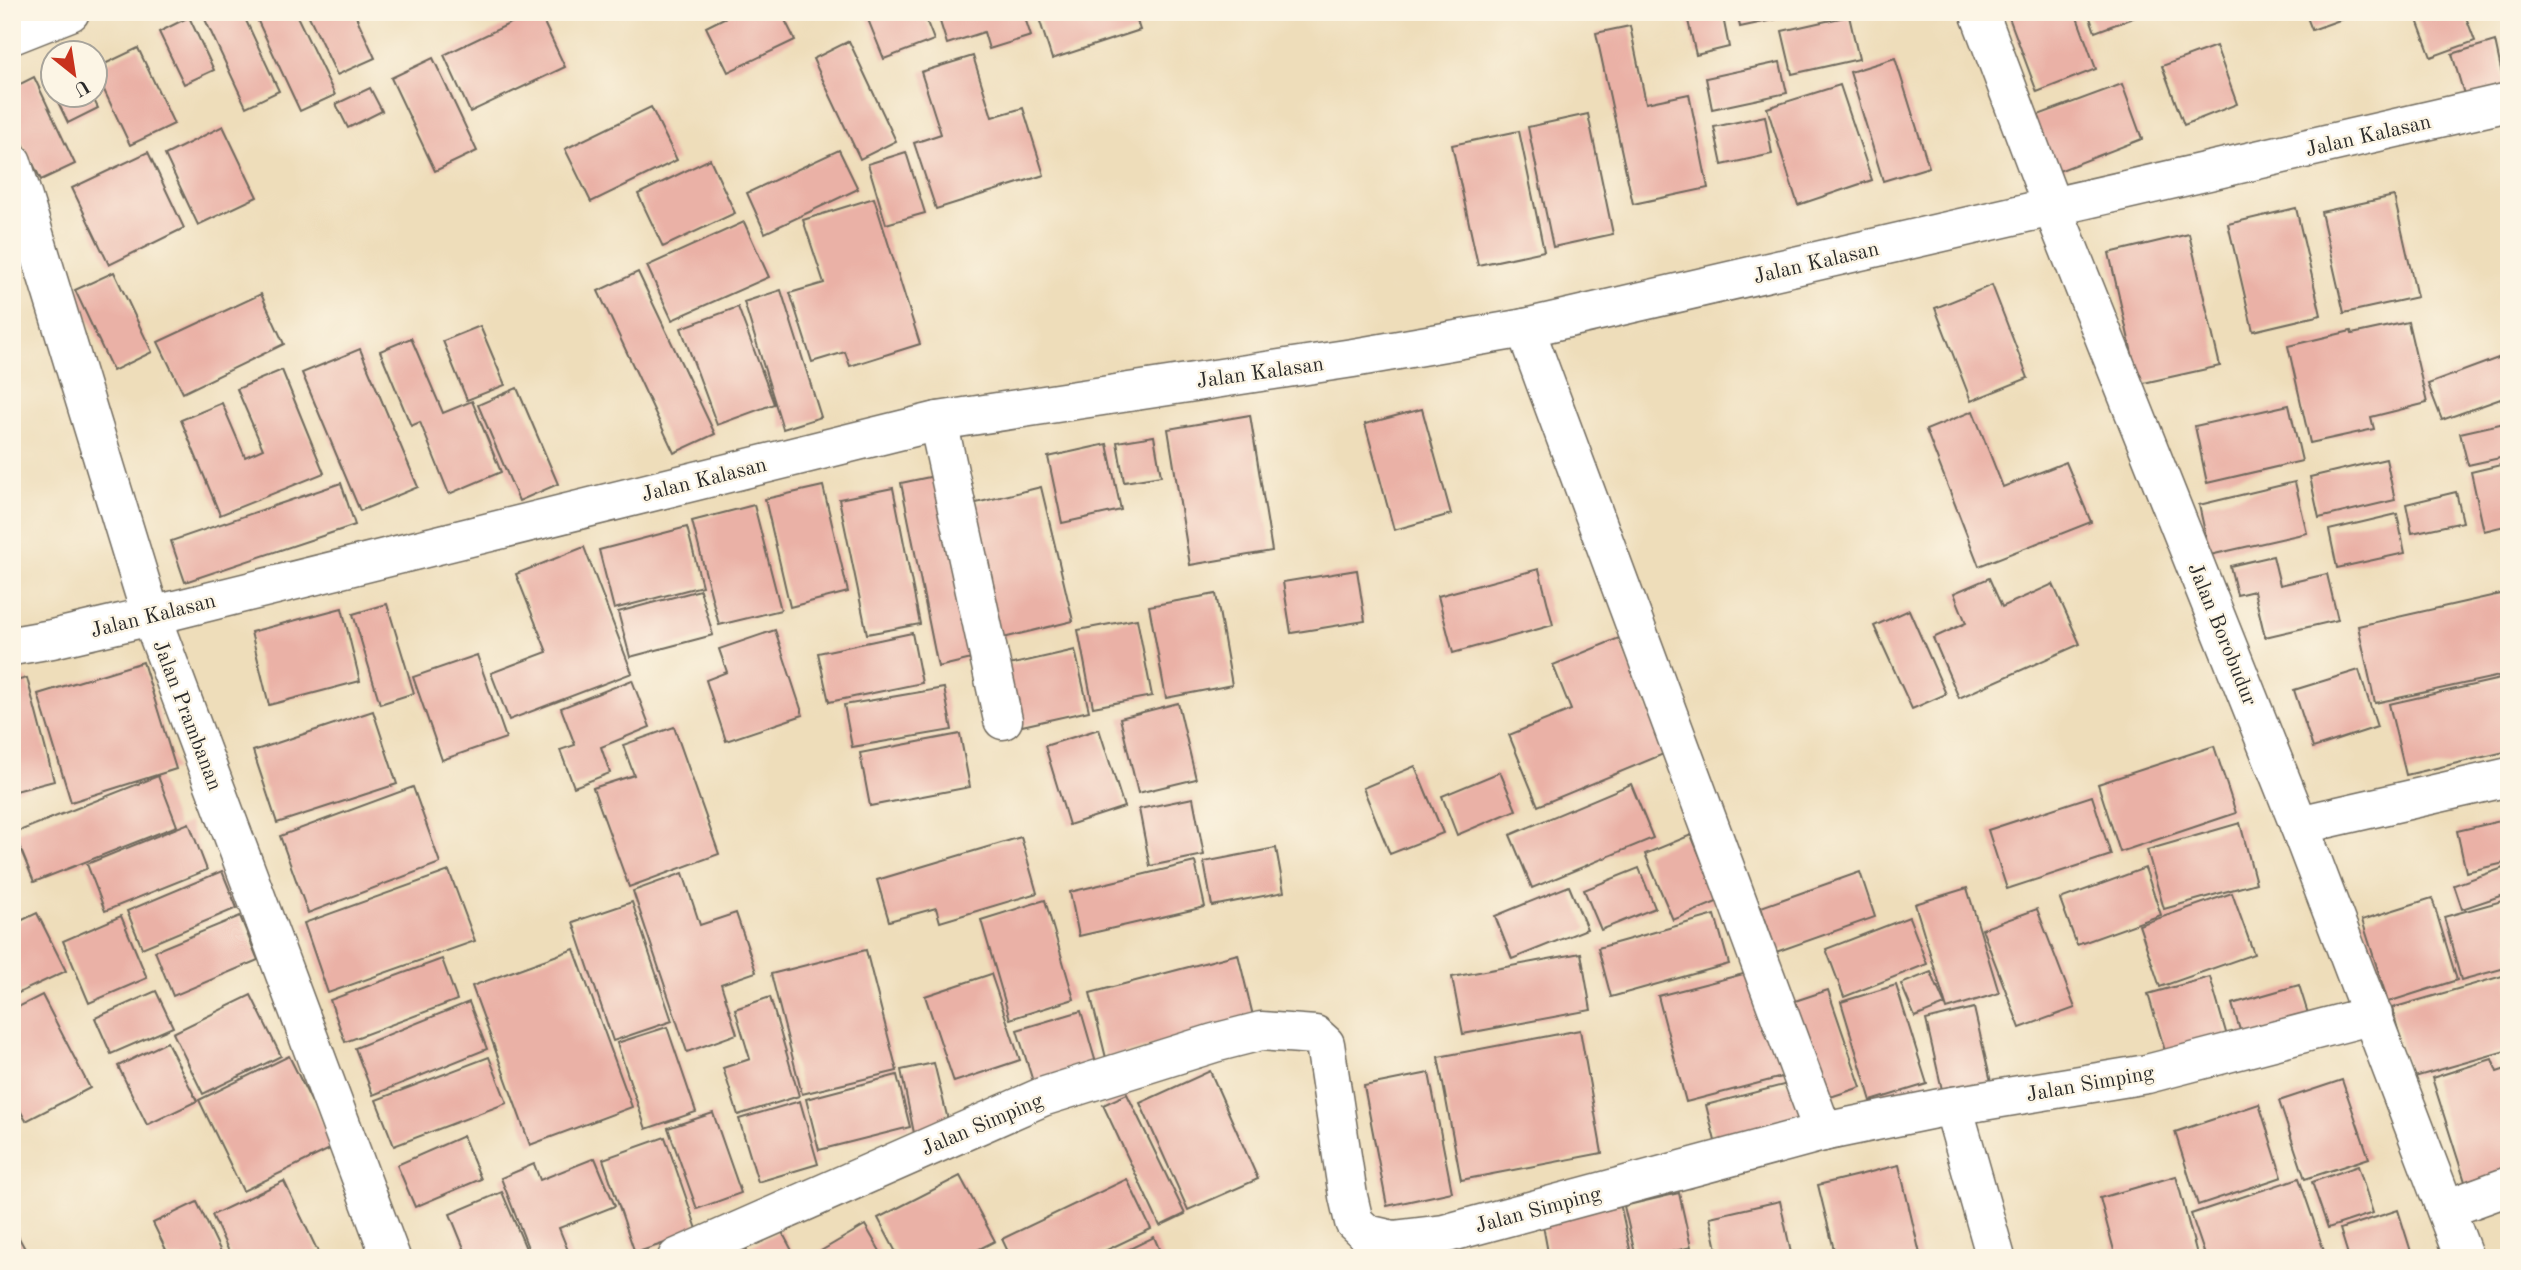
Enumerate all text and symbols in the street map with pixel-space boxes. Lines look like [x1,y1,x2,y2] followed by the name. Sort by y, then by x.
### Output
[38,38,108,108] north arrow
[70,75,93,99] text: U
[2304,112,2433,161] street label: Jalan Kalasan
[1752,239,1881,288] street label: Jalan Kalasan
[1195,354,1325,393] street label: Jalan Kalasan
[640,455,769,506] street label: Jalan Kalasan
[2183,560,2260,709] street label: Jalan Borobudur
[89,591,218,642] street label: Jalan Kalasan
[148,638,225,794] street label: Jalan Prambanan
[2025,1063,2157,1106] street label: Jalan Simping
[919,1090,1047,1160] street label: Jalan Simping
[1473,1183,1604,1237] street label: Jalan Simping

